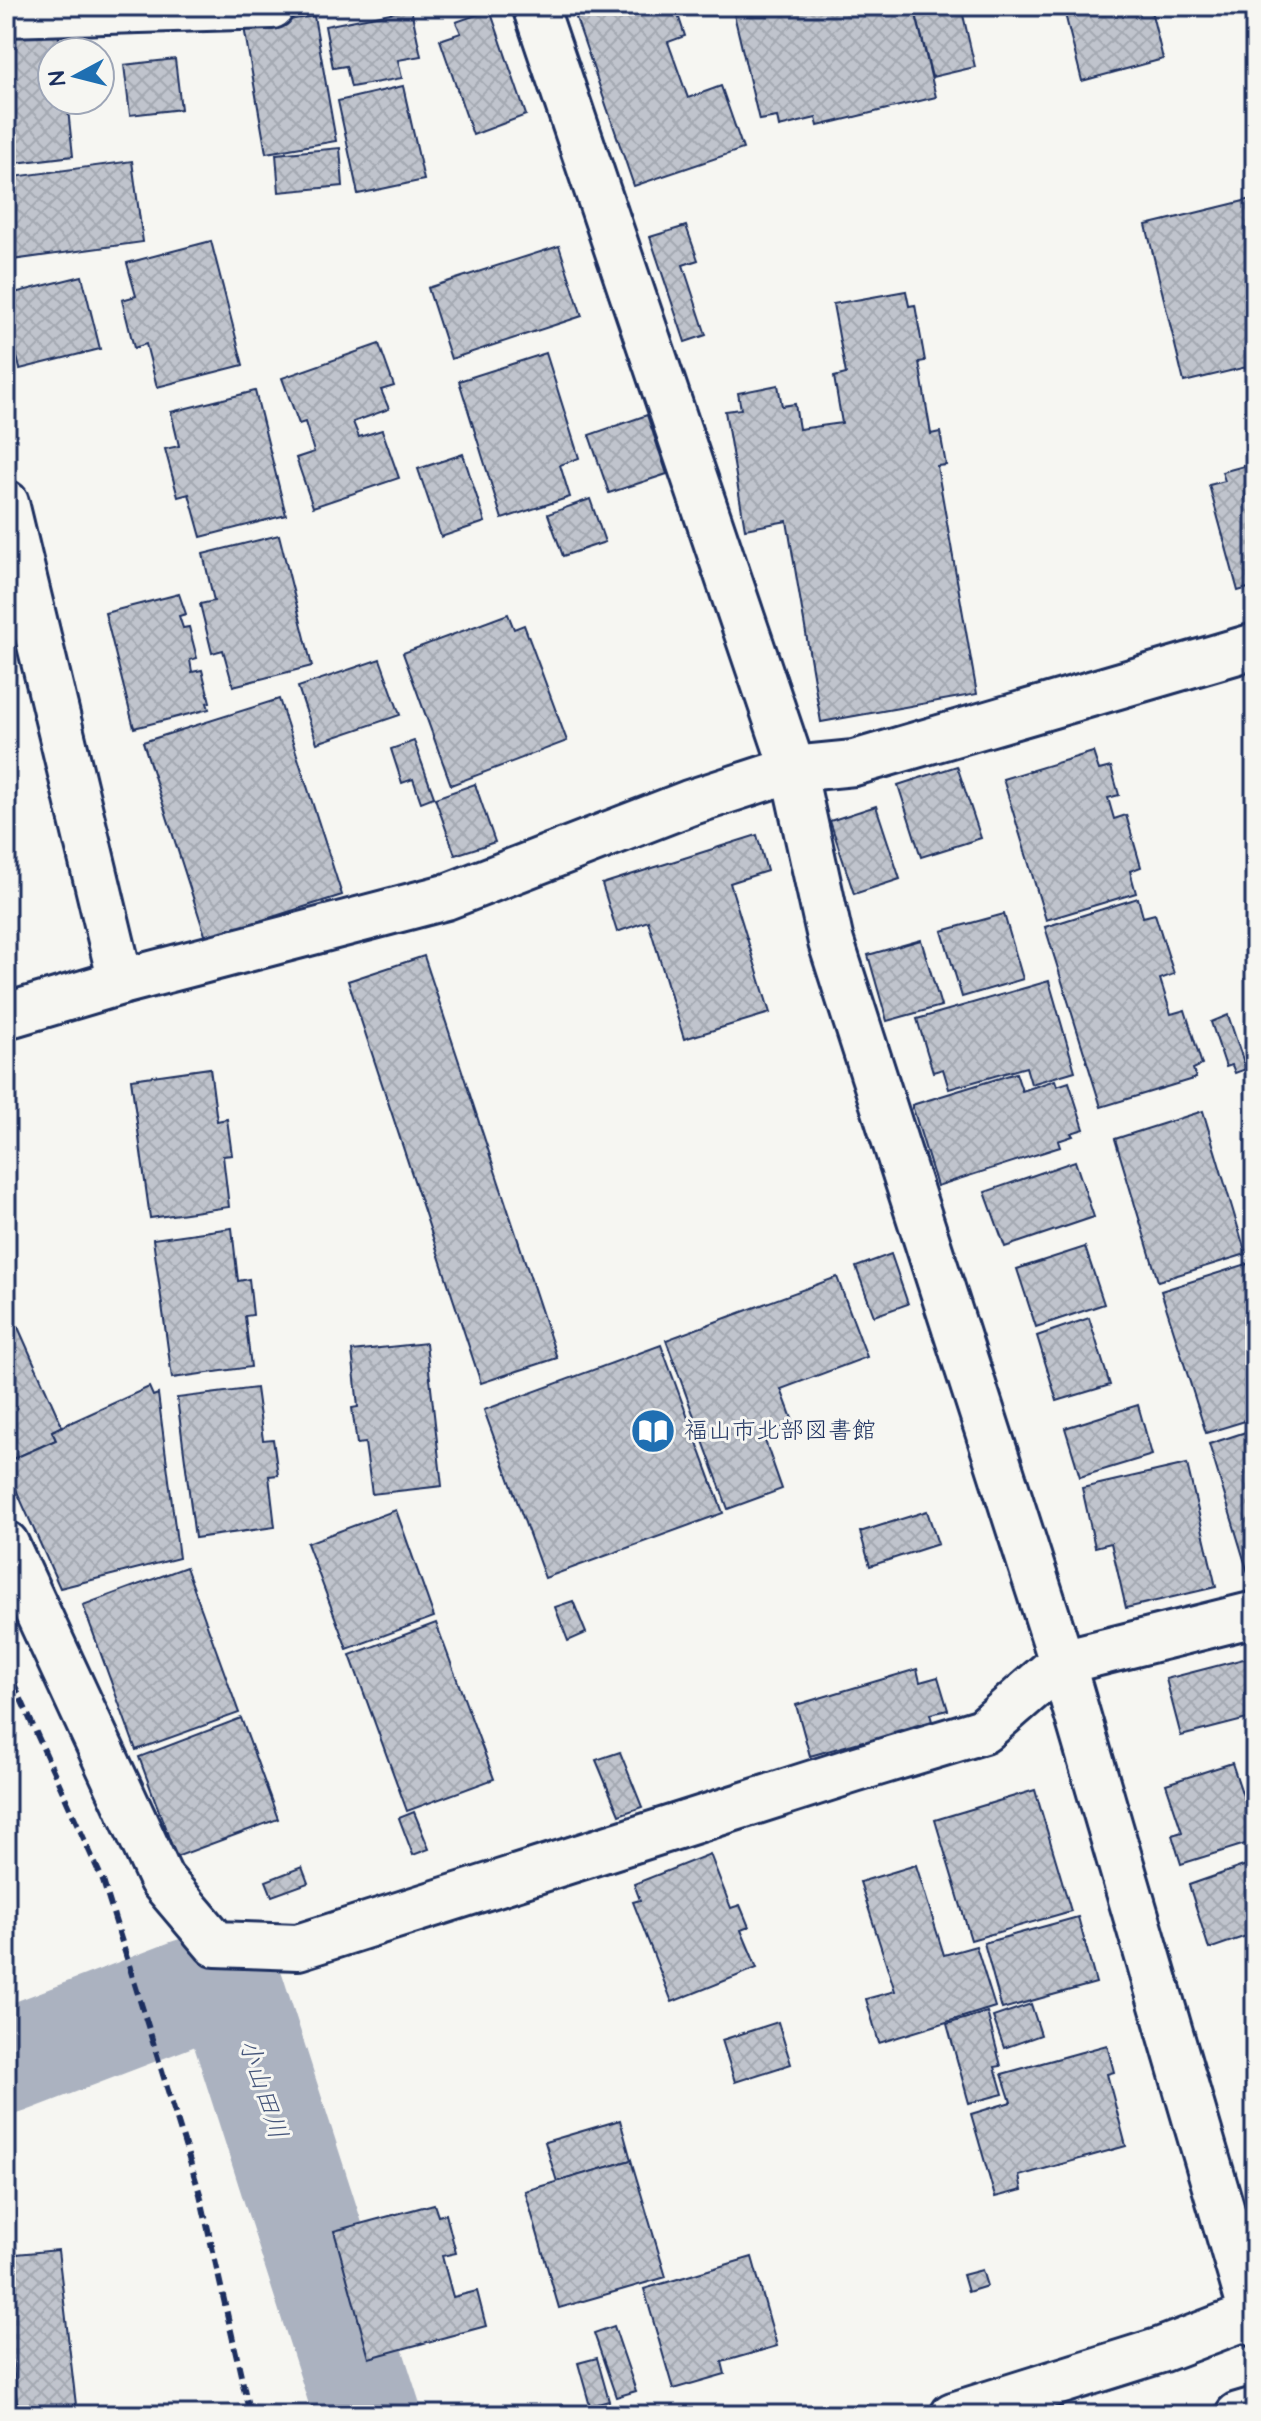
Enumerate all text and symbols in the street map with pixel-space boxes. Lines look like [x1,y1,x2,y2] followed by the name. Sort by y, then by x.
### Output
[36,36,116,116] north arrow
[41,69,74,87] text: N
[629,1407,677,1455] library icon: 福山市北部図書館
[684,1414,876,1448] place label: 福山市北部図書館
[230,2034,296,2144] water label: 小山田川

